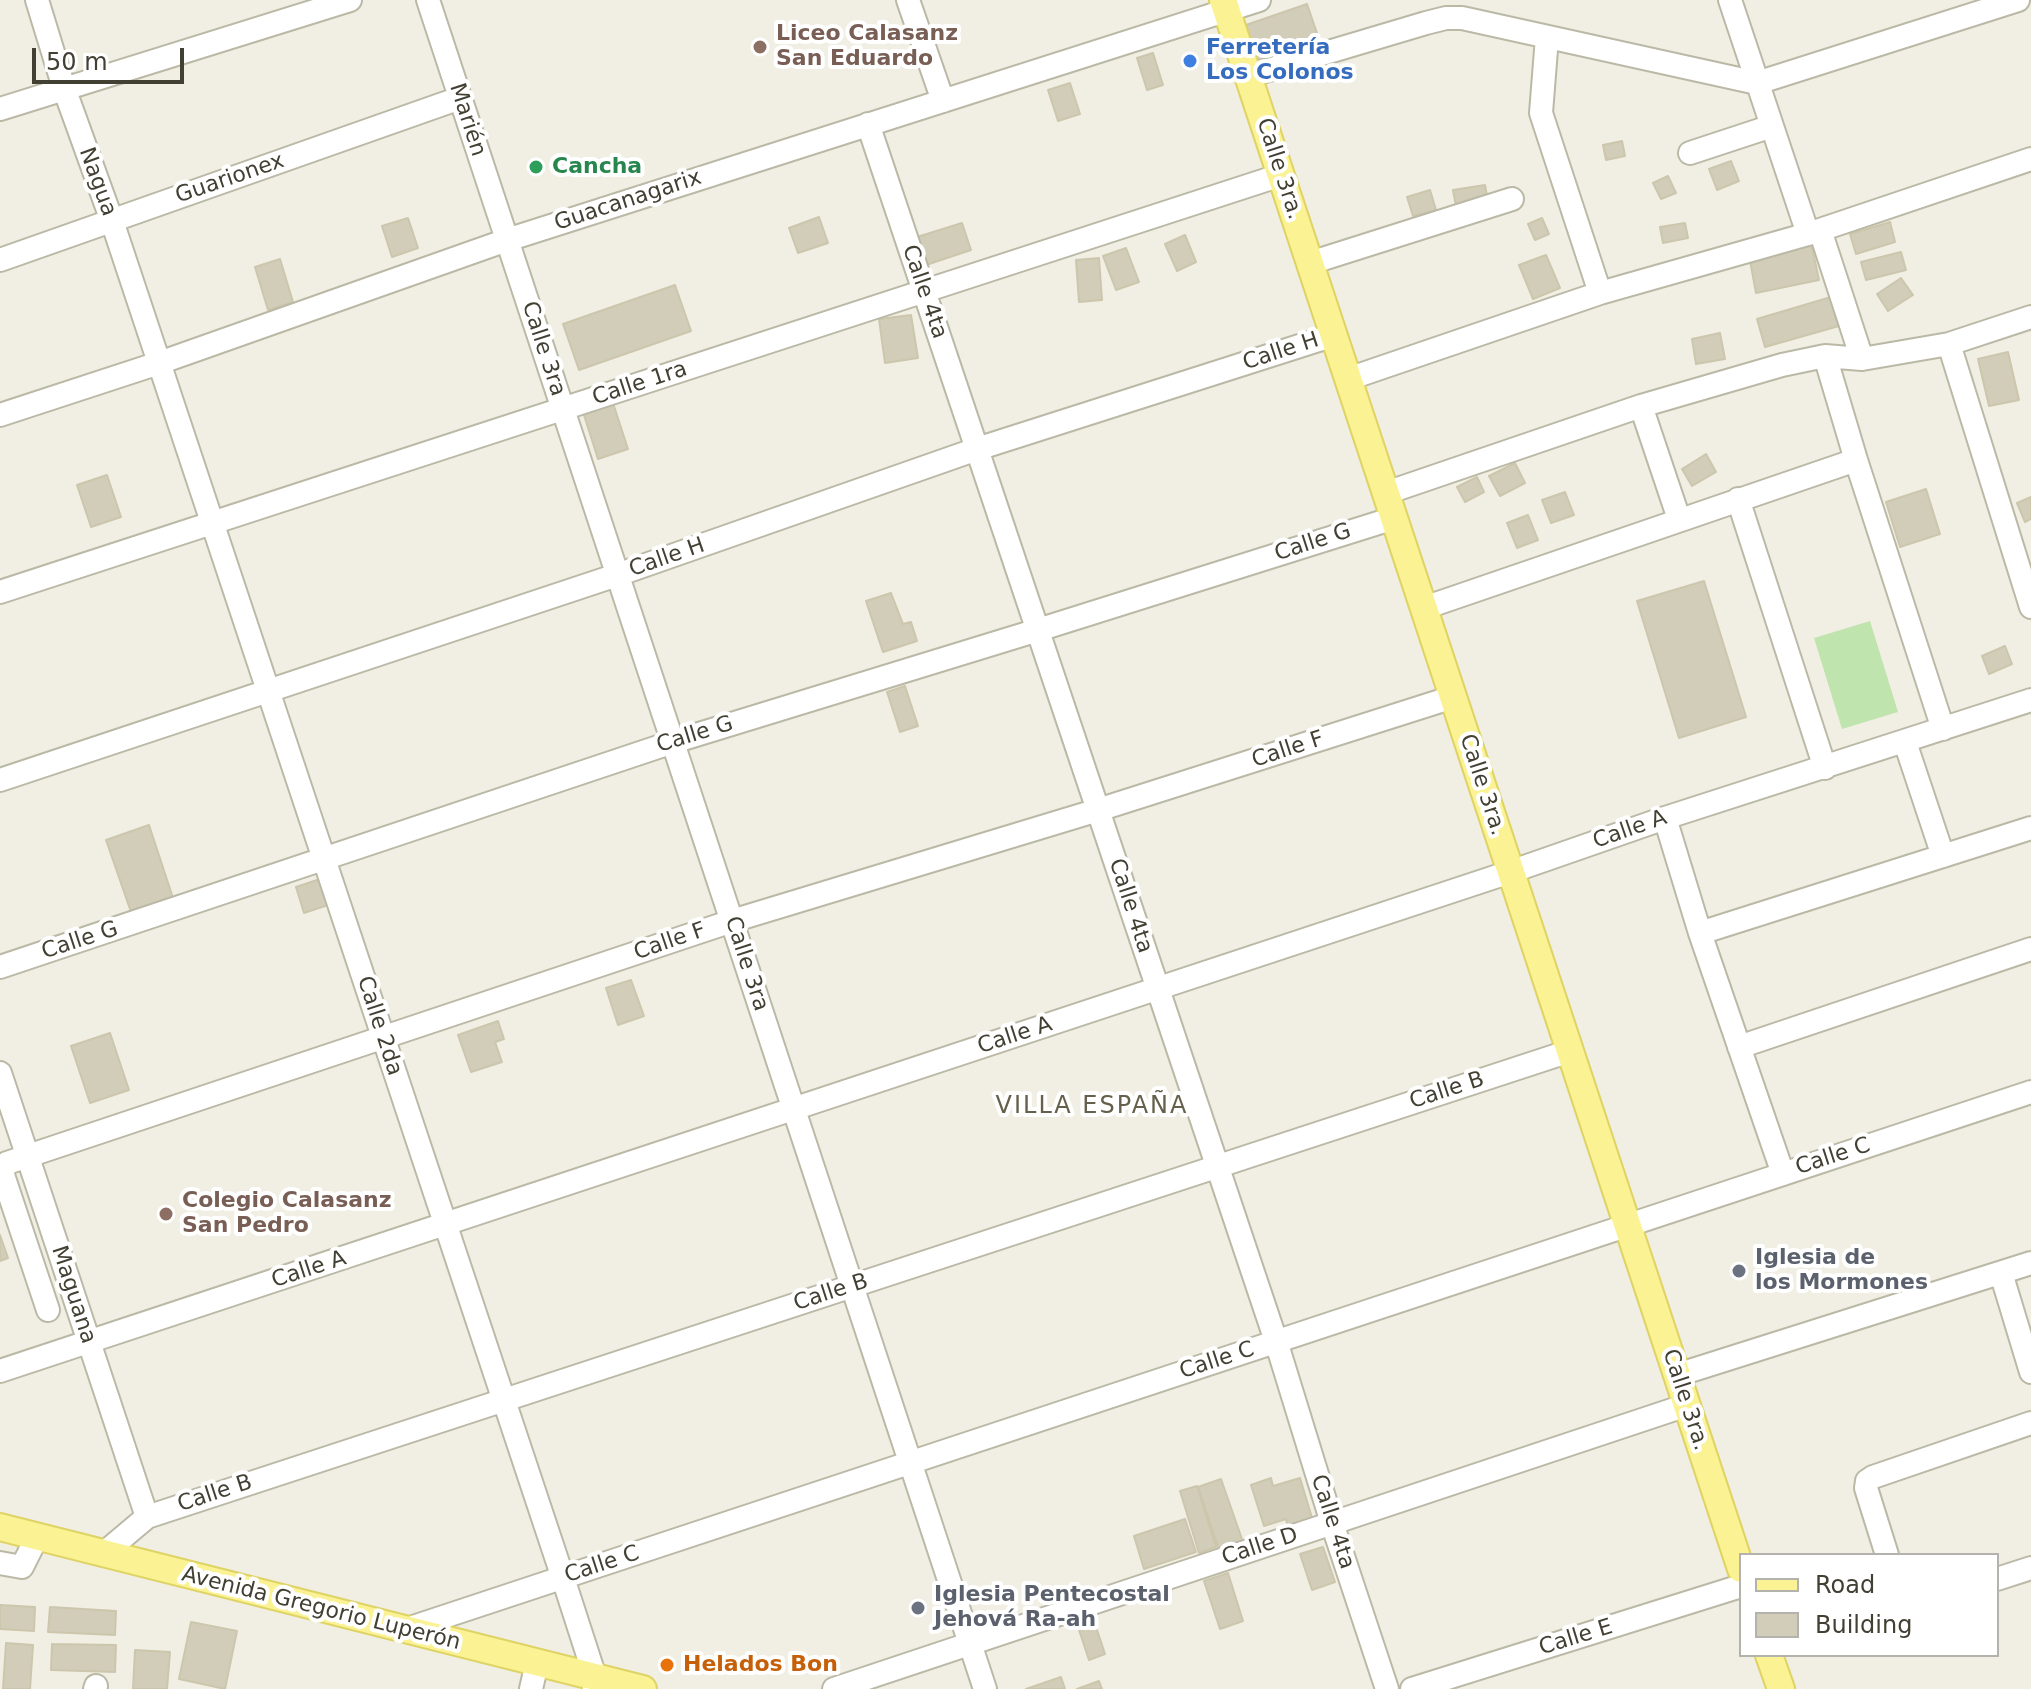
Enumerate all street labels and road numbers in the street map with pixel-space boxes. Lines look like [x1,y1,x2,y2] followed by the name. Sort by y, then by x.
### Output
[443,80,491,160] street label: Marién
[1250,115,1308,223] street label: Calle 3ra.
[72,144,122,220] street label: Nagua
[172,148,288,210] street label: Guarionex
[551,165,705,237] street label: Guacanagarix
[896,242,952,342] street label: Calle 4ta
[515,298,571,400] street label: Calle 3ra
[1240,327,1322,377] street label: Calle H
[589,356,691,412] street label: Calle 1ra
[1272,518,1354,568] street label: Calle G
[626,533,708,583] street label: Calle H
[654,711,736,759] street label: Calle G
[1249,726,1327,774] street label: Calle F
[1453,731,1511,839] street label: Calle 3ra.
[1589,805,1671,855] street label: Calle A
[1102,855,1158,957] street label: Calle 4ta
[718,913,774,1015] street label: Calle 3ra
[39,916,121,966] street label: Calle G
[631,917,709,967] street label: Calle F
[351,973,407,1079] street label: Calle 2da
[974,1012,1056,1060] street label: Calle A
[1406,1067,1488,1115] street label: Calle B
[1792,1133,1874,1181] street label: Calle C
[45,1243,101,1347] street label: Maguana
[268,1246,350,1294] street label: Calle A
[790,1269,872,1317] street label: Calle B
[1176,1337,1258,1385] street label: Calle C
[1656,1346,1714,1454] street label: Calle 3ra.
[174,1470,256,1518] street label: Calle B
[1304,1471,1360,1573] street label: Calle 4ta
[1219,1522,1301,1572] street label: Calle D
[561,1541,643,1589] street label: Calle C
[179,1562,463,1656] street label: Avenida Gregorio Luperón
[1536,1614,1616,1662] street label: Calle E

